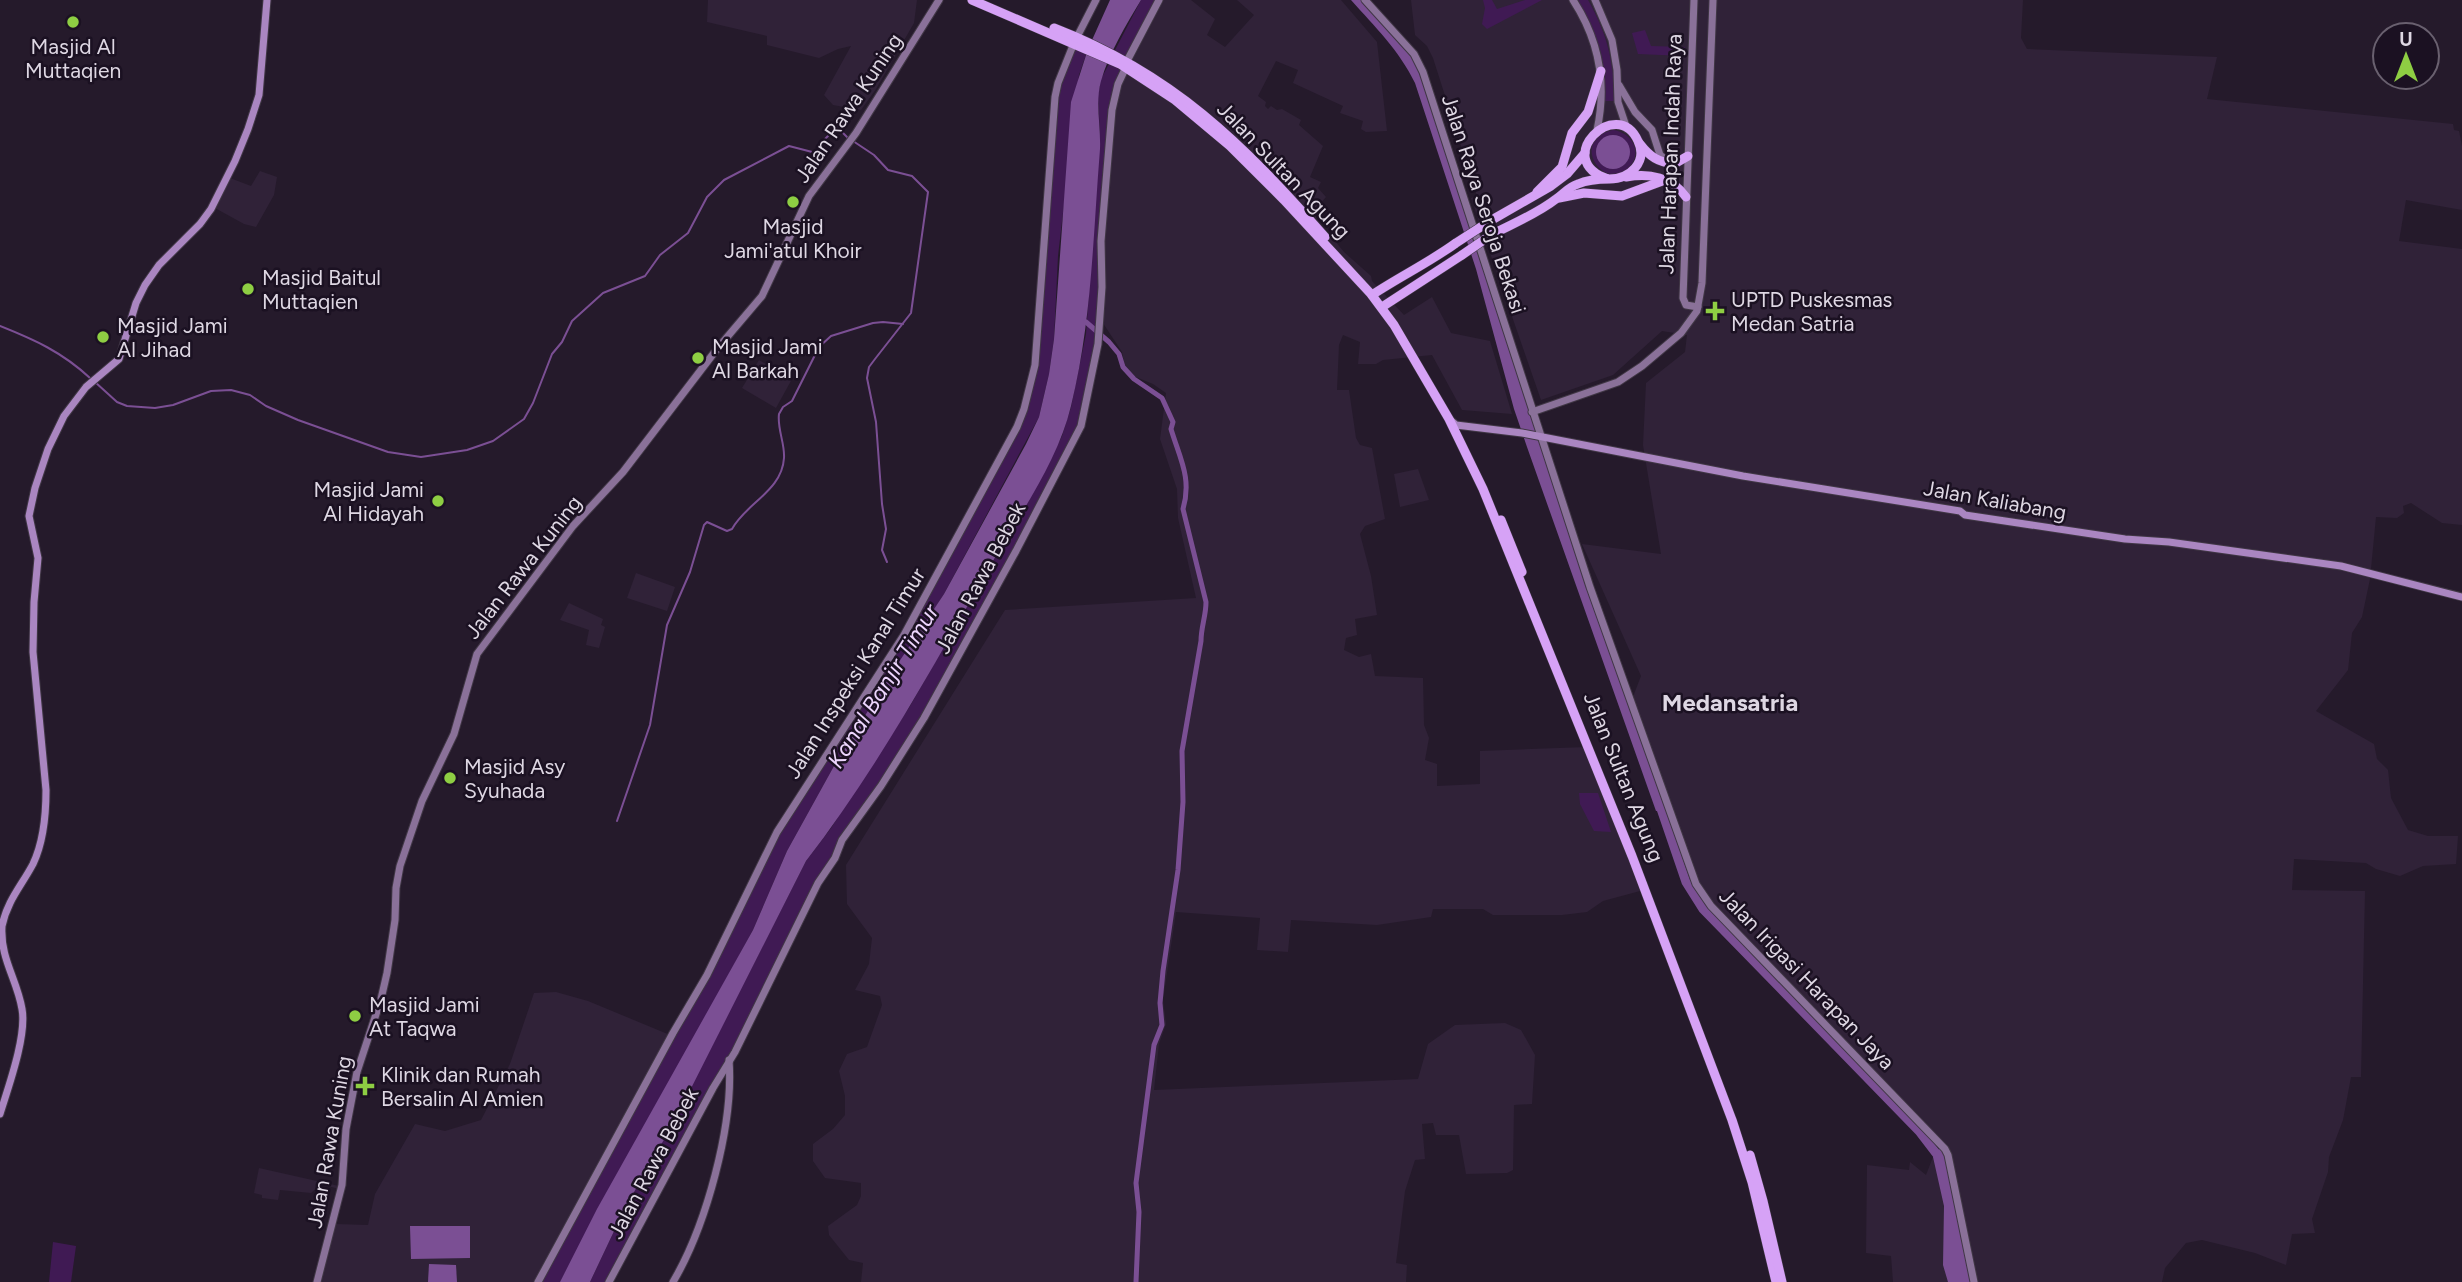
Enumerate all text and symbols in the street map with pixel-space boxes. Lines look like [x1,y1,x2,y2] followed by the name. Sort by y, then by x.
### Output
[65,14,81,30] marker: Masjid Al Muttaqien
[2371,21,2441,91] north arrow
[2399,28,2413,51] text: U
[789,29,907,187] street label: Jalan Rawa Kuning
[1653,33,1687,275] street label: Jalan Harapan Indah Raya
[25,34,121,83] place label: Masjid Al Muttaqien
[1437,91,1531,317] street label: Jalan Raya Seroja Bekasi
[1212,96,1356,244] street label: Jalan Sultan Agung
[785,194,801,210] marker: Masjid Jami'atul Khoir
[724,214,862,263] place label: Masjid Jami'atul Khoir
[262,265,381,314] place label: Masjid Baitul Muttaqien
[240,281,256,297] marker: Masjid Baitul Muttaqien
[1731,287,1892,336] place label: UPTD Puskesmas Medan Satria
[1705,301,1725,321] marker: UPTD Puskesmas Medan Satria
[117,313,228,362] place label: Masjid Jami Al Jihad
[95,329,111,345] marker: Masjid Jami Al Jihad
[712,334,823,383] place label: Masjid Jami Al Barkah
[690,350,706,366] marker: Masjid Jami Al Barkah
[1922,475,2068,525] street label: Jalan Kaliabang
[313,477,424,526] place label: Masjid Jami Al Hidayah
[459,490,587,644] street label: Jalan Rawa Kuning
[430,493,446,509] marker: Masjid Jami Al Hidayah
[930,497,1031,658] street label: Jalan Rawa Bebek
[780,563,930,783] street label: Jalan Inspeksi Kanal Timur
[821,598,945,773] water label: Kanal Banjir Timur
[1662,688,1798,717] district label: Medansatria
[1579,689,1669,865] street label: Jalan Sultan Agung
[464,754,565,803] place label: Masjid Asy Syuhada
[442,770,458,786] marker: Masjid Asy Syuhada
[1714,883,1900,1075] street label: Jalan Irigasi Harapan Jaya
[369,992,480,1041] place label: Masjid Jami At Taqwa
[347,1008,363,1024] marker: Masjid Jami At Taqwa
[302,1054,356,1230] street label: Jalan Rawa Kuning
[381,1062,543,1111] place label: Klinik dan Rumah Bersalin Al Amien
[355,1076,375,1096] marker: Klinik dan Rumah Bersalin Al Amien
[603,1082,704,1243] street label: Jalan Rawa Bebek

